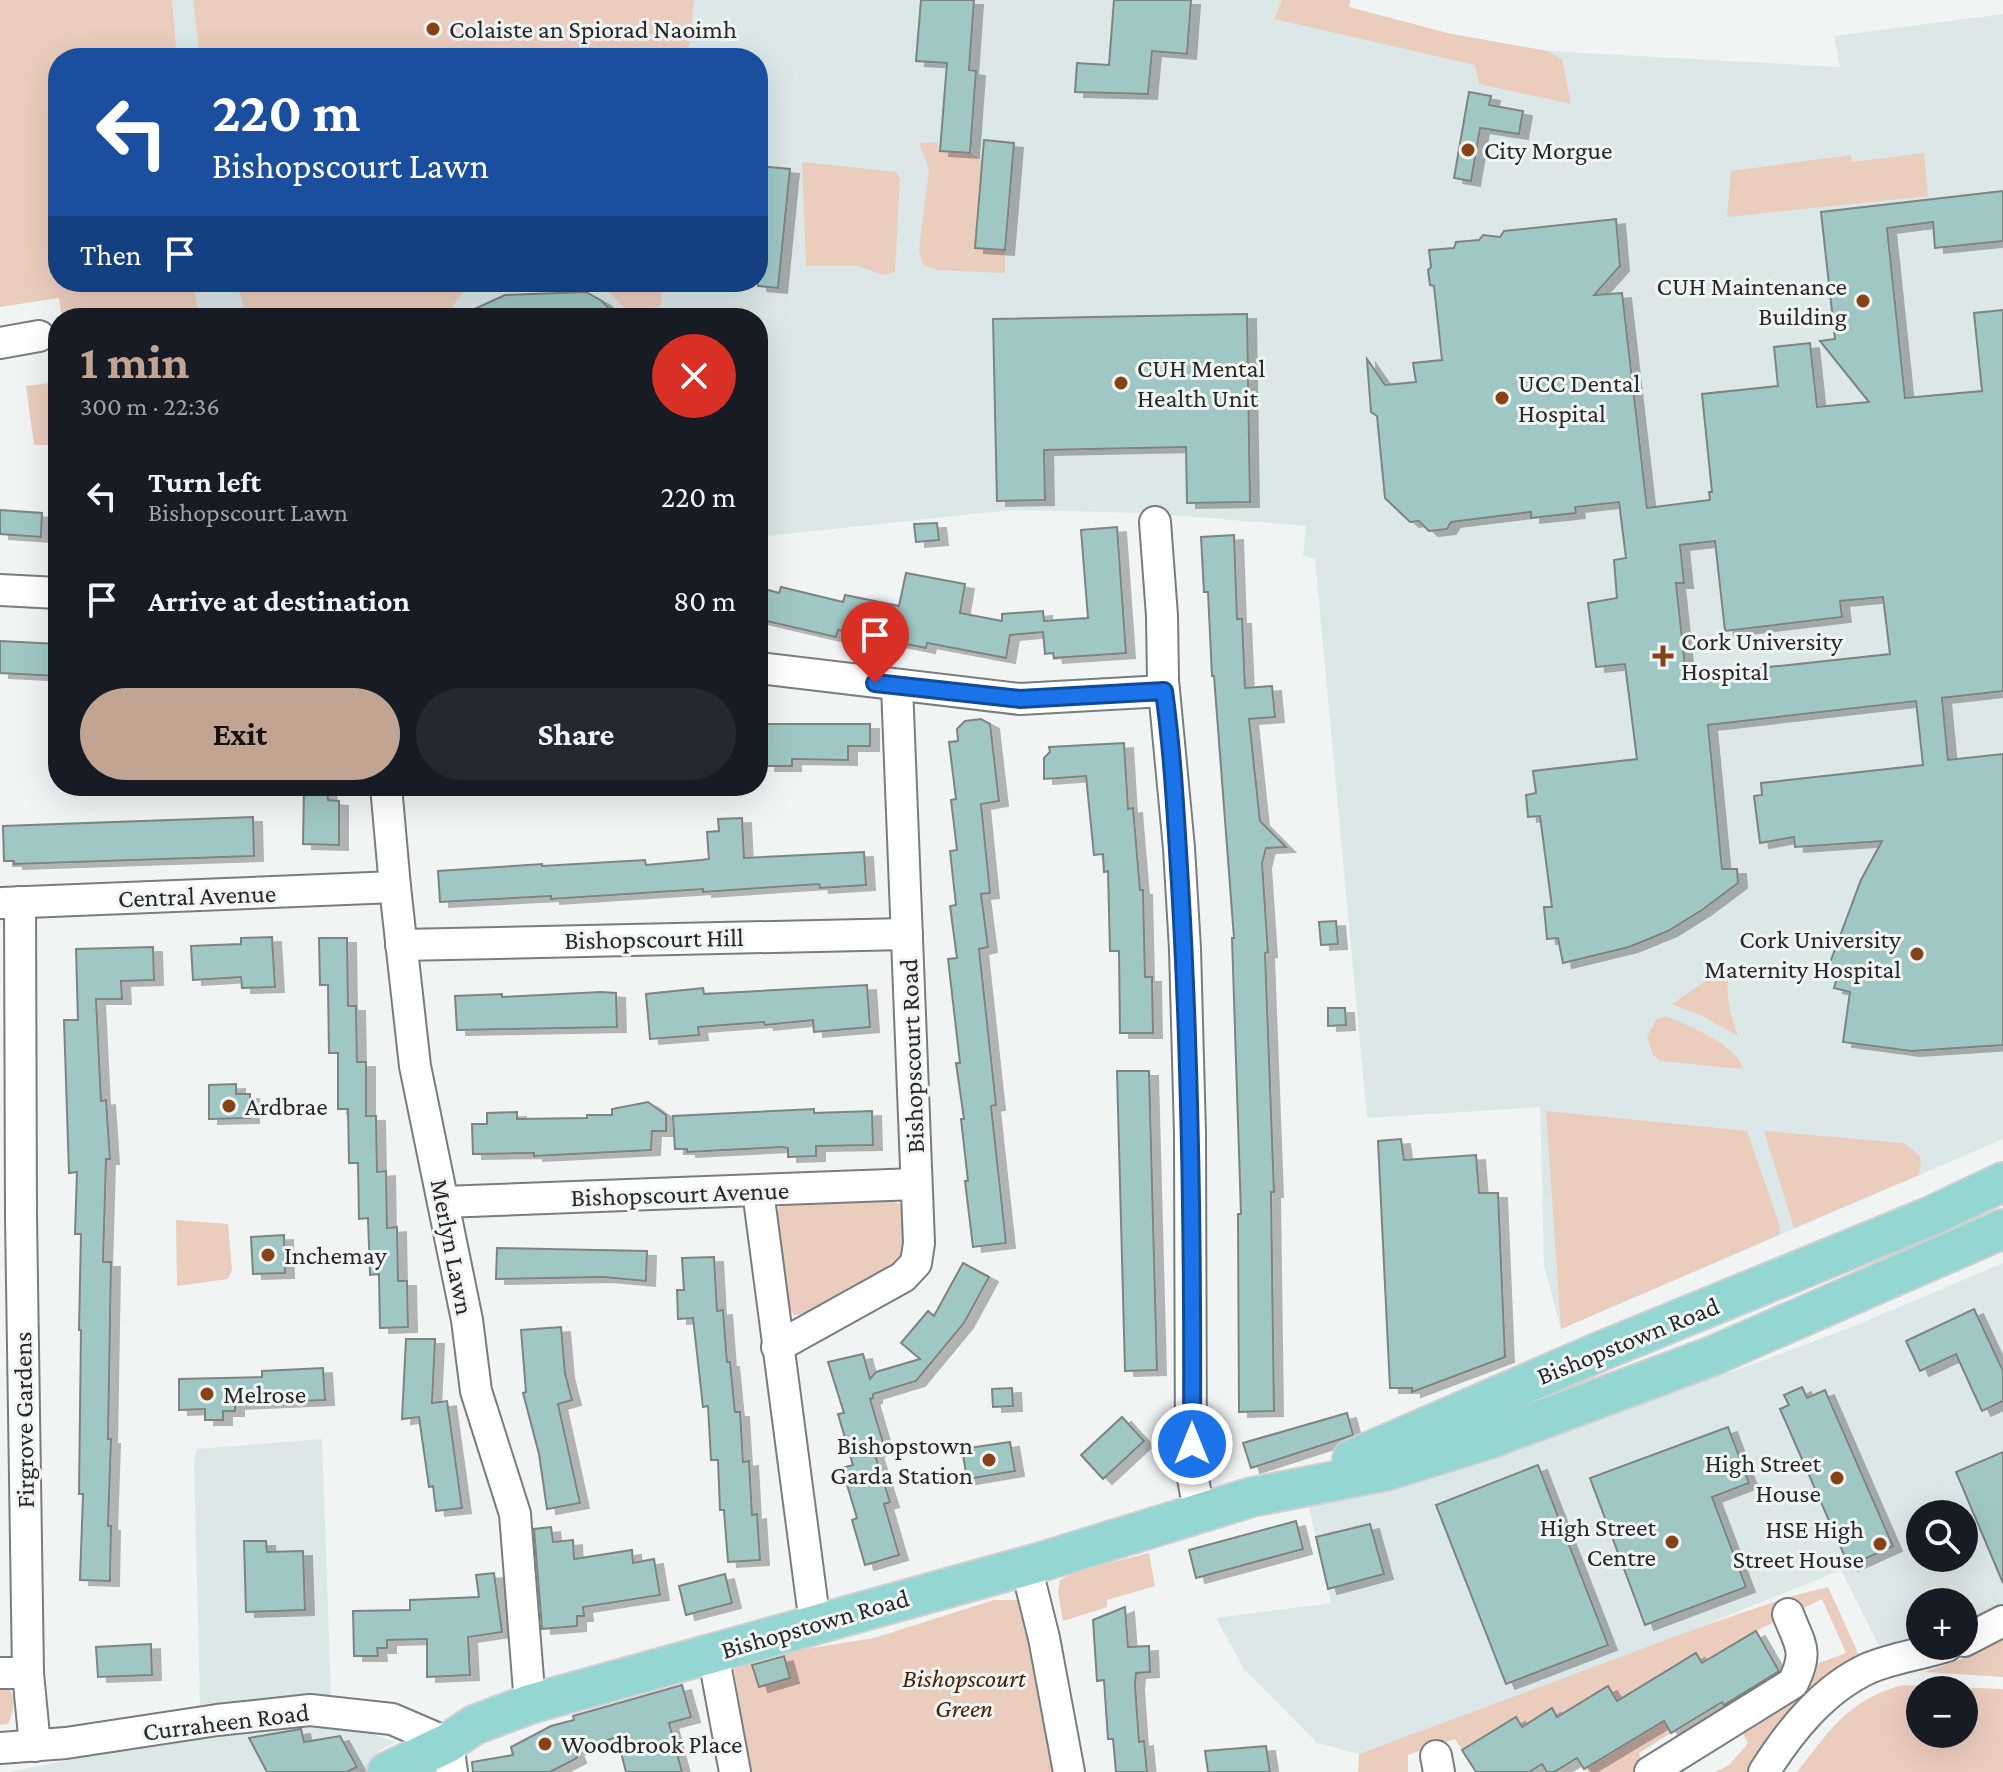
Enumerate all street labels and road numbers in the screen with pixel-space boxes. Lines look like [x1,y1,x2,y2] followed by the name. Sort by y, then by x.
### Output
[117,879,277,913] street label: Central Avenue
[564,923,744,955] street label: Bishopscourt Hill
[894,958,930,1154] street label: Bishopscourt Road
[570,1176,790,1212] street label: Bishopscourt Avenue
[425,1177,479,1317] street label: Merlyn Lawn
[1533,1291,1724,1391] street label: Bishopstown Road
[8,1331,40,1509] street label: Firgrove Gardens
[718,1583,913,1665] street label: Bishopstown Road
[141,1697,311,1747] street label: Curraheen Road

